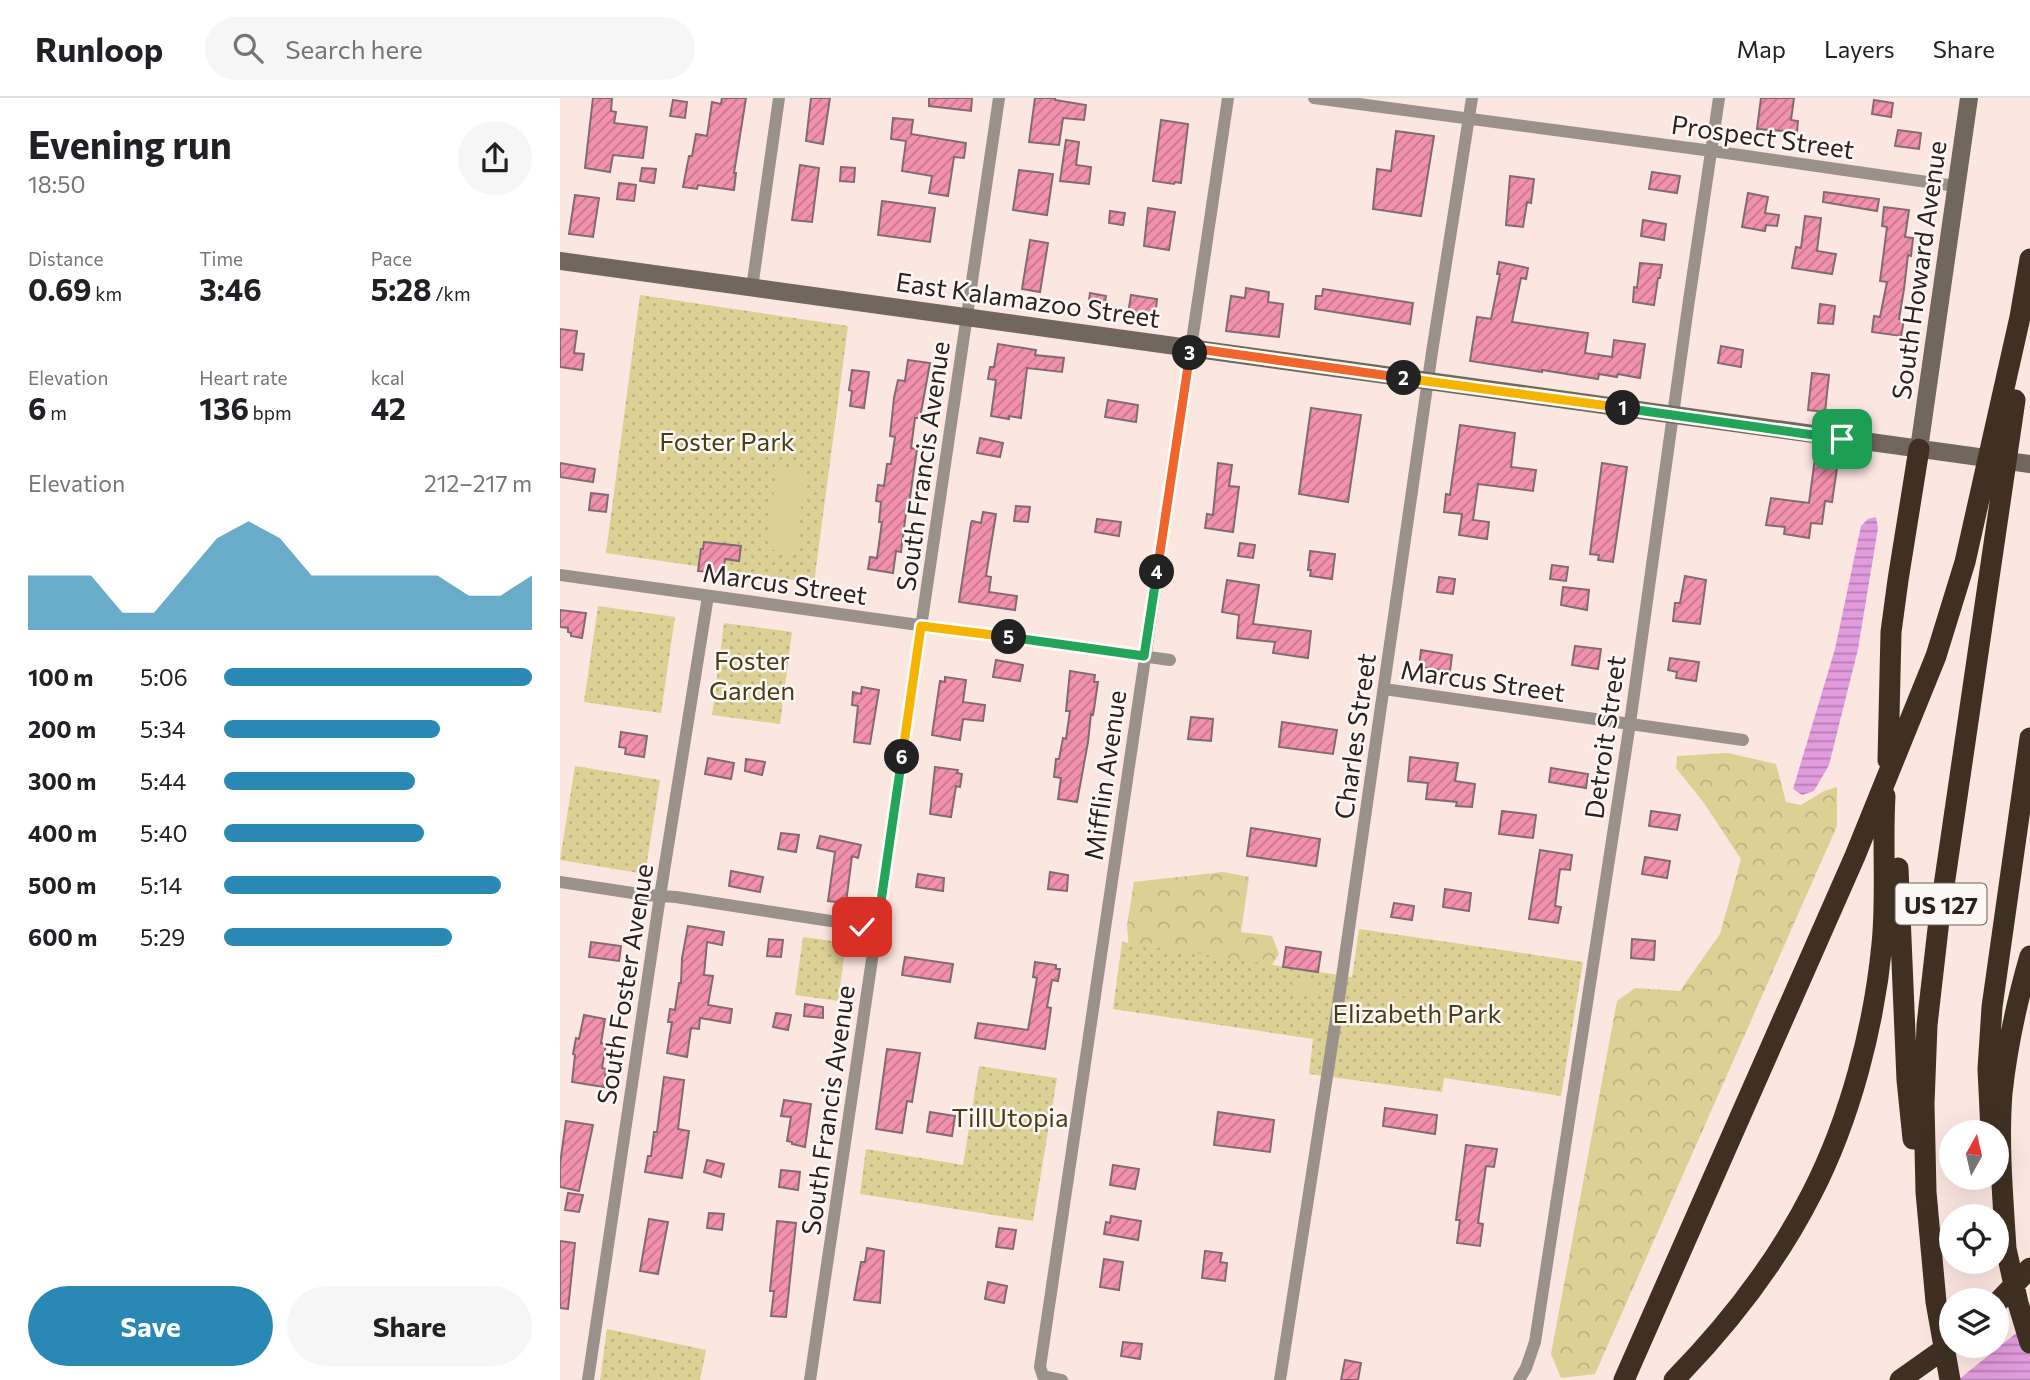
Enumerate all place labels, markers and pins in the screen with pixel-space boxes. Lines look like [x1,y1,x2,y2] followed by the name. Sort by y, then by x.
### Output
[1172,336,1208,370] pin: 3
[1386,360,1422,396] pin: 2
[1606,390,1640,426] pin: 1
[1812,409,1872,469] pin
[1140,554,1174,589] pin: 4
[992,620,1026,654] pin: 5
[884,740,920,774] pin: 6
[832,897,892,957] pin

